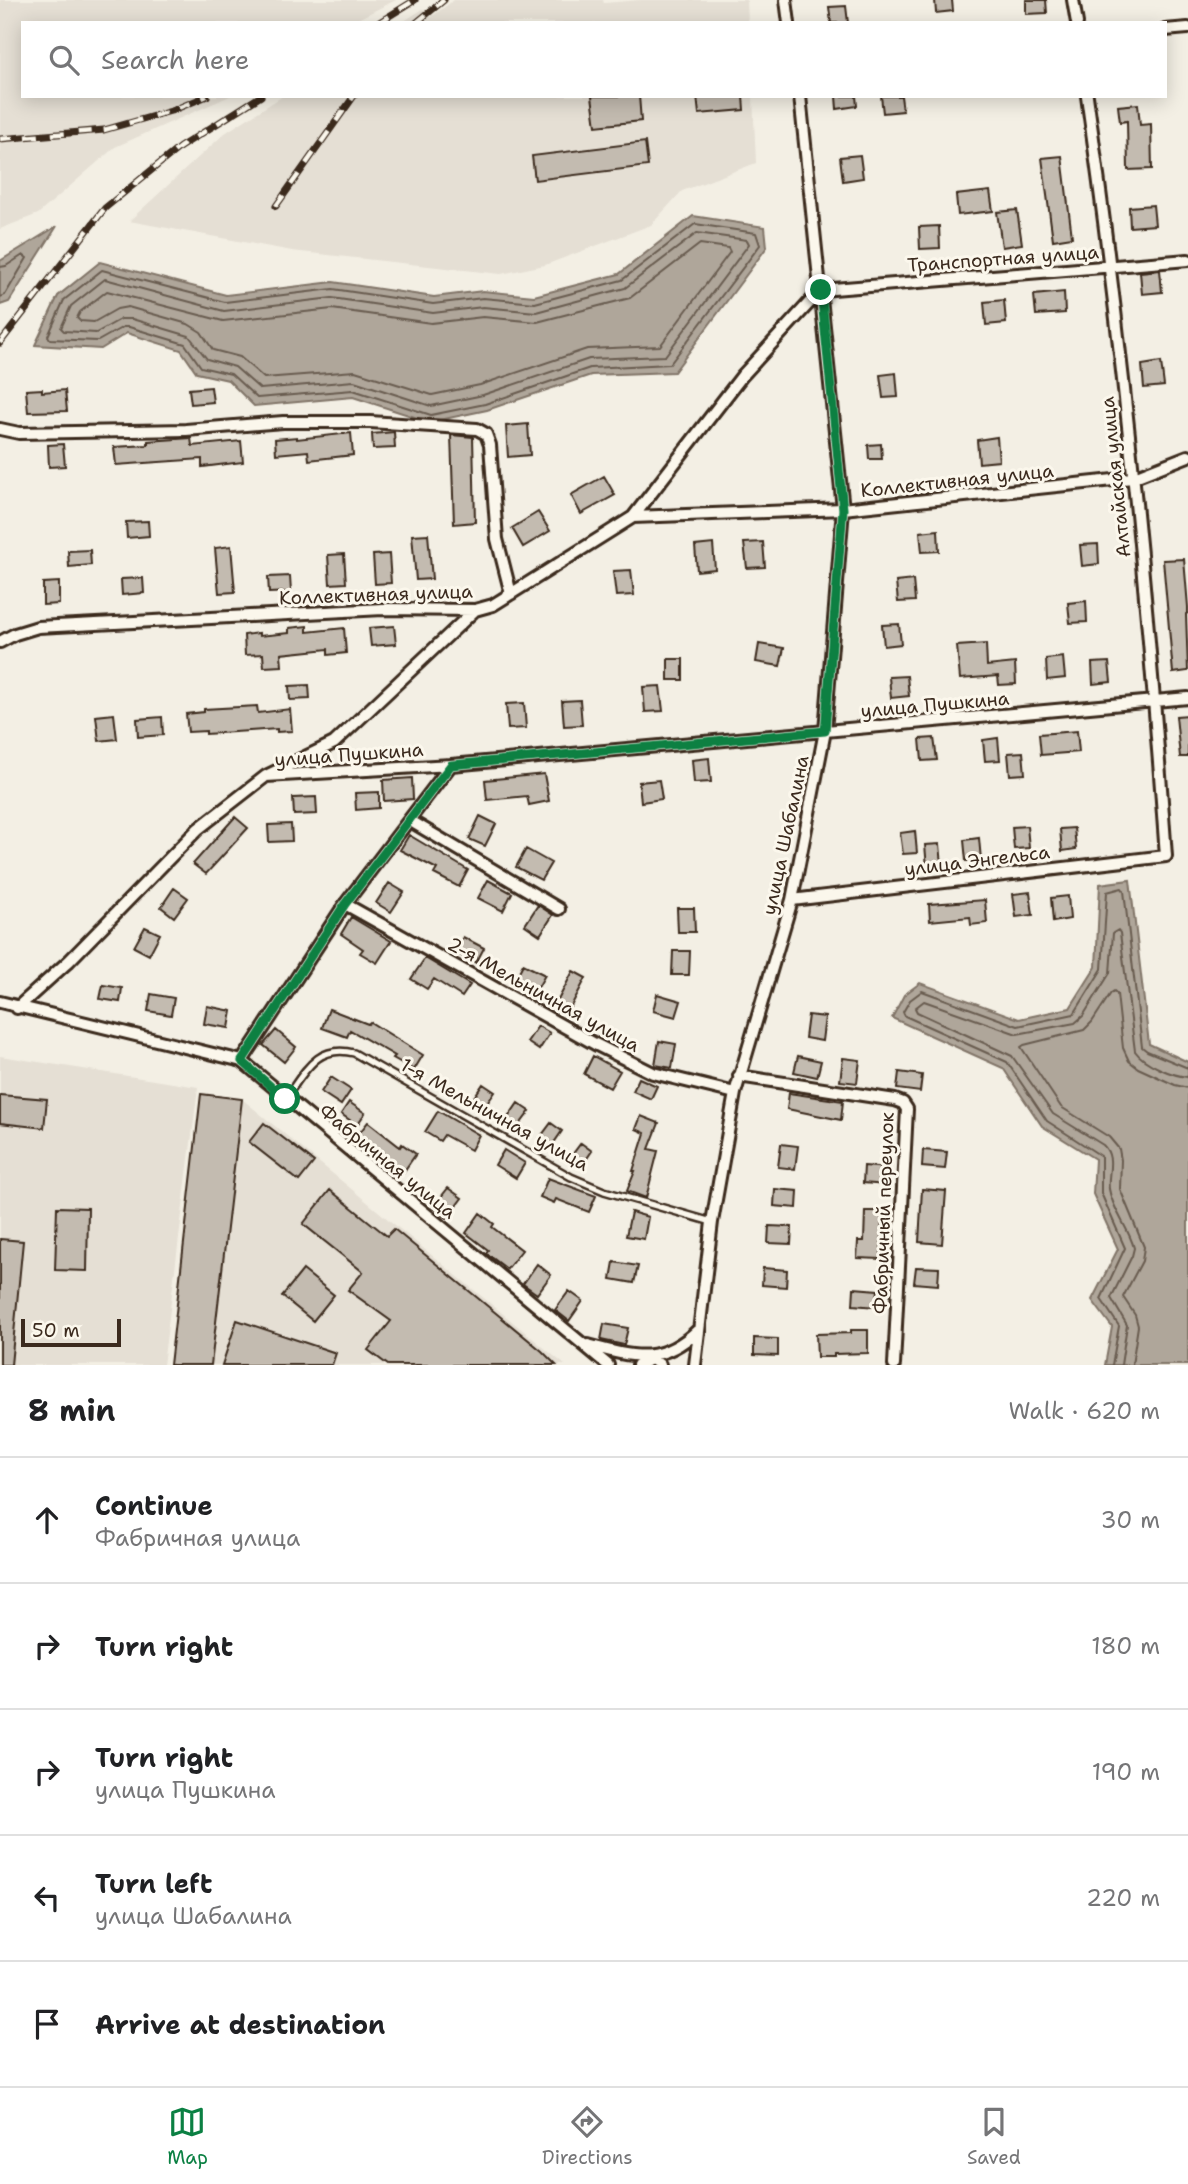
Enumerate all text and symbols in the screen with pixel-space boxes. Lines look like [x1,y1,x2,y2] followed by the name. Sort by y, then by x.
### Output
[21,21,1167,98] search box
[45,41,83,79] icon: search
[101,42,250,77] text: Search here
[906,239,1100,278] street label: Транспортная улица
[805,274,836,305] route end
[1095,395,1136,559] street label: Алтайская улица
[859,458,1055,503] street label: Коллективная улица
[279,579,474,610] street label: Коллективная улица
[860,686,1011,723] street label: улица Пушкина
[274,737,424,772] street label: улица Пушкина
[756,753,815,917] street label: улица Шабалина
[903,839,1051,882] street label: улица Энгельса
[443,931,645,1058] street label: 2-я Мельничная улица
[396,1052,594,1177] street label: 1-я Мельничная улица
[269,1083,300,1114] route start
[314,1098,462,1225] street label: Фабричная улица
[867,1112,900,1314] street label: Фабричный переулок
[21,1316,121,1348] scale bar
[32,1318,80,1343] text: 50 m
[28,1390,115,1431] text: 8 min
[1008,1396,1160,1426] text: Walk · 620 m
[95,1488,213,1523] text: Continue
[28,1501,66,1539] icon: ahead
[1101,1505,1160,1535] text: 30 m
[95,1523,300,1553] text: Фабричная улица
[28,1627,66,1665] icon: right
[95,1629,233,1664] text: Turn right
[1091,1631,1160,1661] text: 180 m
[95,1740,233,1775] text: Turn right
[28,1753,66,1791] icon: right
[1092,1757,1160,1787] text: 190 m
[95,1775,276,1805] text: улица Пушкина
[95,1866,212,1901] text: Turn left
[28,1879,66,1917] icon: left
[1086,1883,1160,1913] text: 220 m
[95,1901,292,1931] text: улица Шабалина
[28,2005,66,2043] icon: arrive
[95,2007,385,2042] text: Arrive at destination
[167,2103,208,2170] tab: Map
[542,2103,633,2170] tab: Directions
[967,2103,1021,2170] tab: Saved

